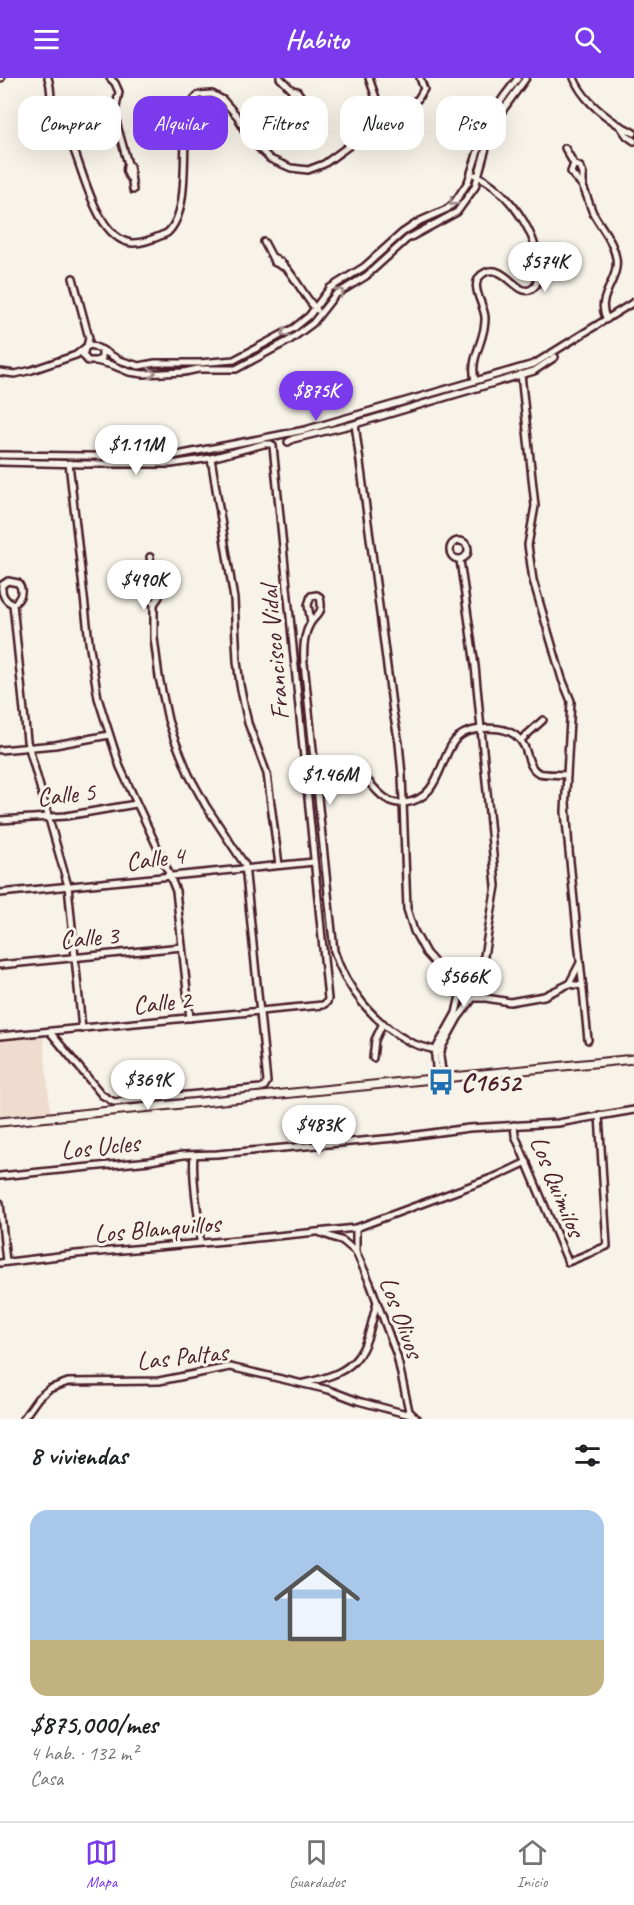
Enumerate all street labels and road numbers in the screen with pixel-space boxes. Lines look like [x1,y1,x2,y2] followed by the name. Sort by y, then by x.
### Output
[252,580,297,721] street label: Francisco Vidal
[35,775,98,814] street label: Calle 5
[124,838,189,878] street label: Calle 4
[58,918,122,957] street label: Calle 3
[131,983,195,1022] street label: Calle 2
[59,1126,143,1167] street label: Los Ucles
[522,1131,593,1243] street label: Los Quimilos
[93,1206,224,1250] street label: Los Blanquillos
[372,1272,432,1364] street label: Los Olivos
[135,1335,231,1378] street label: Las Paltas

